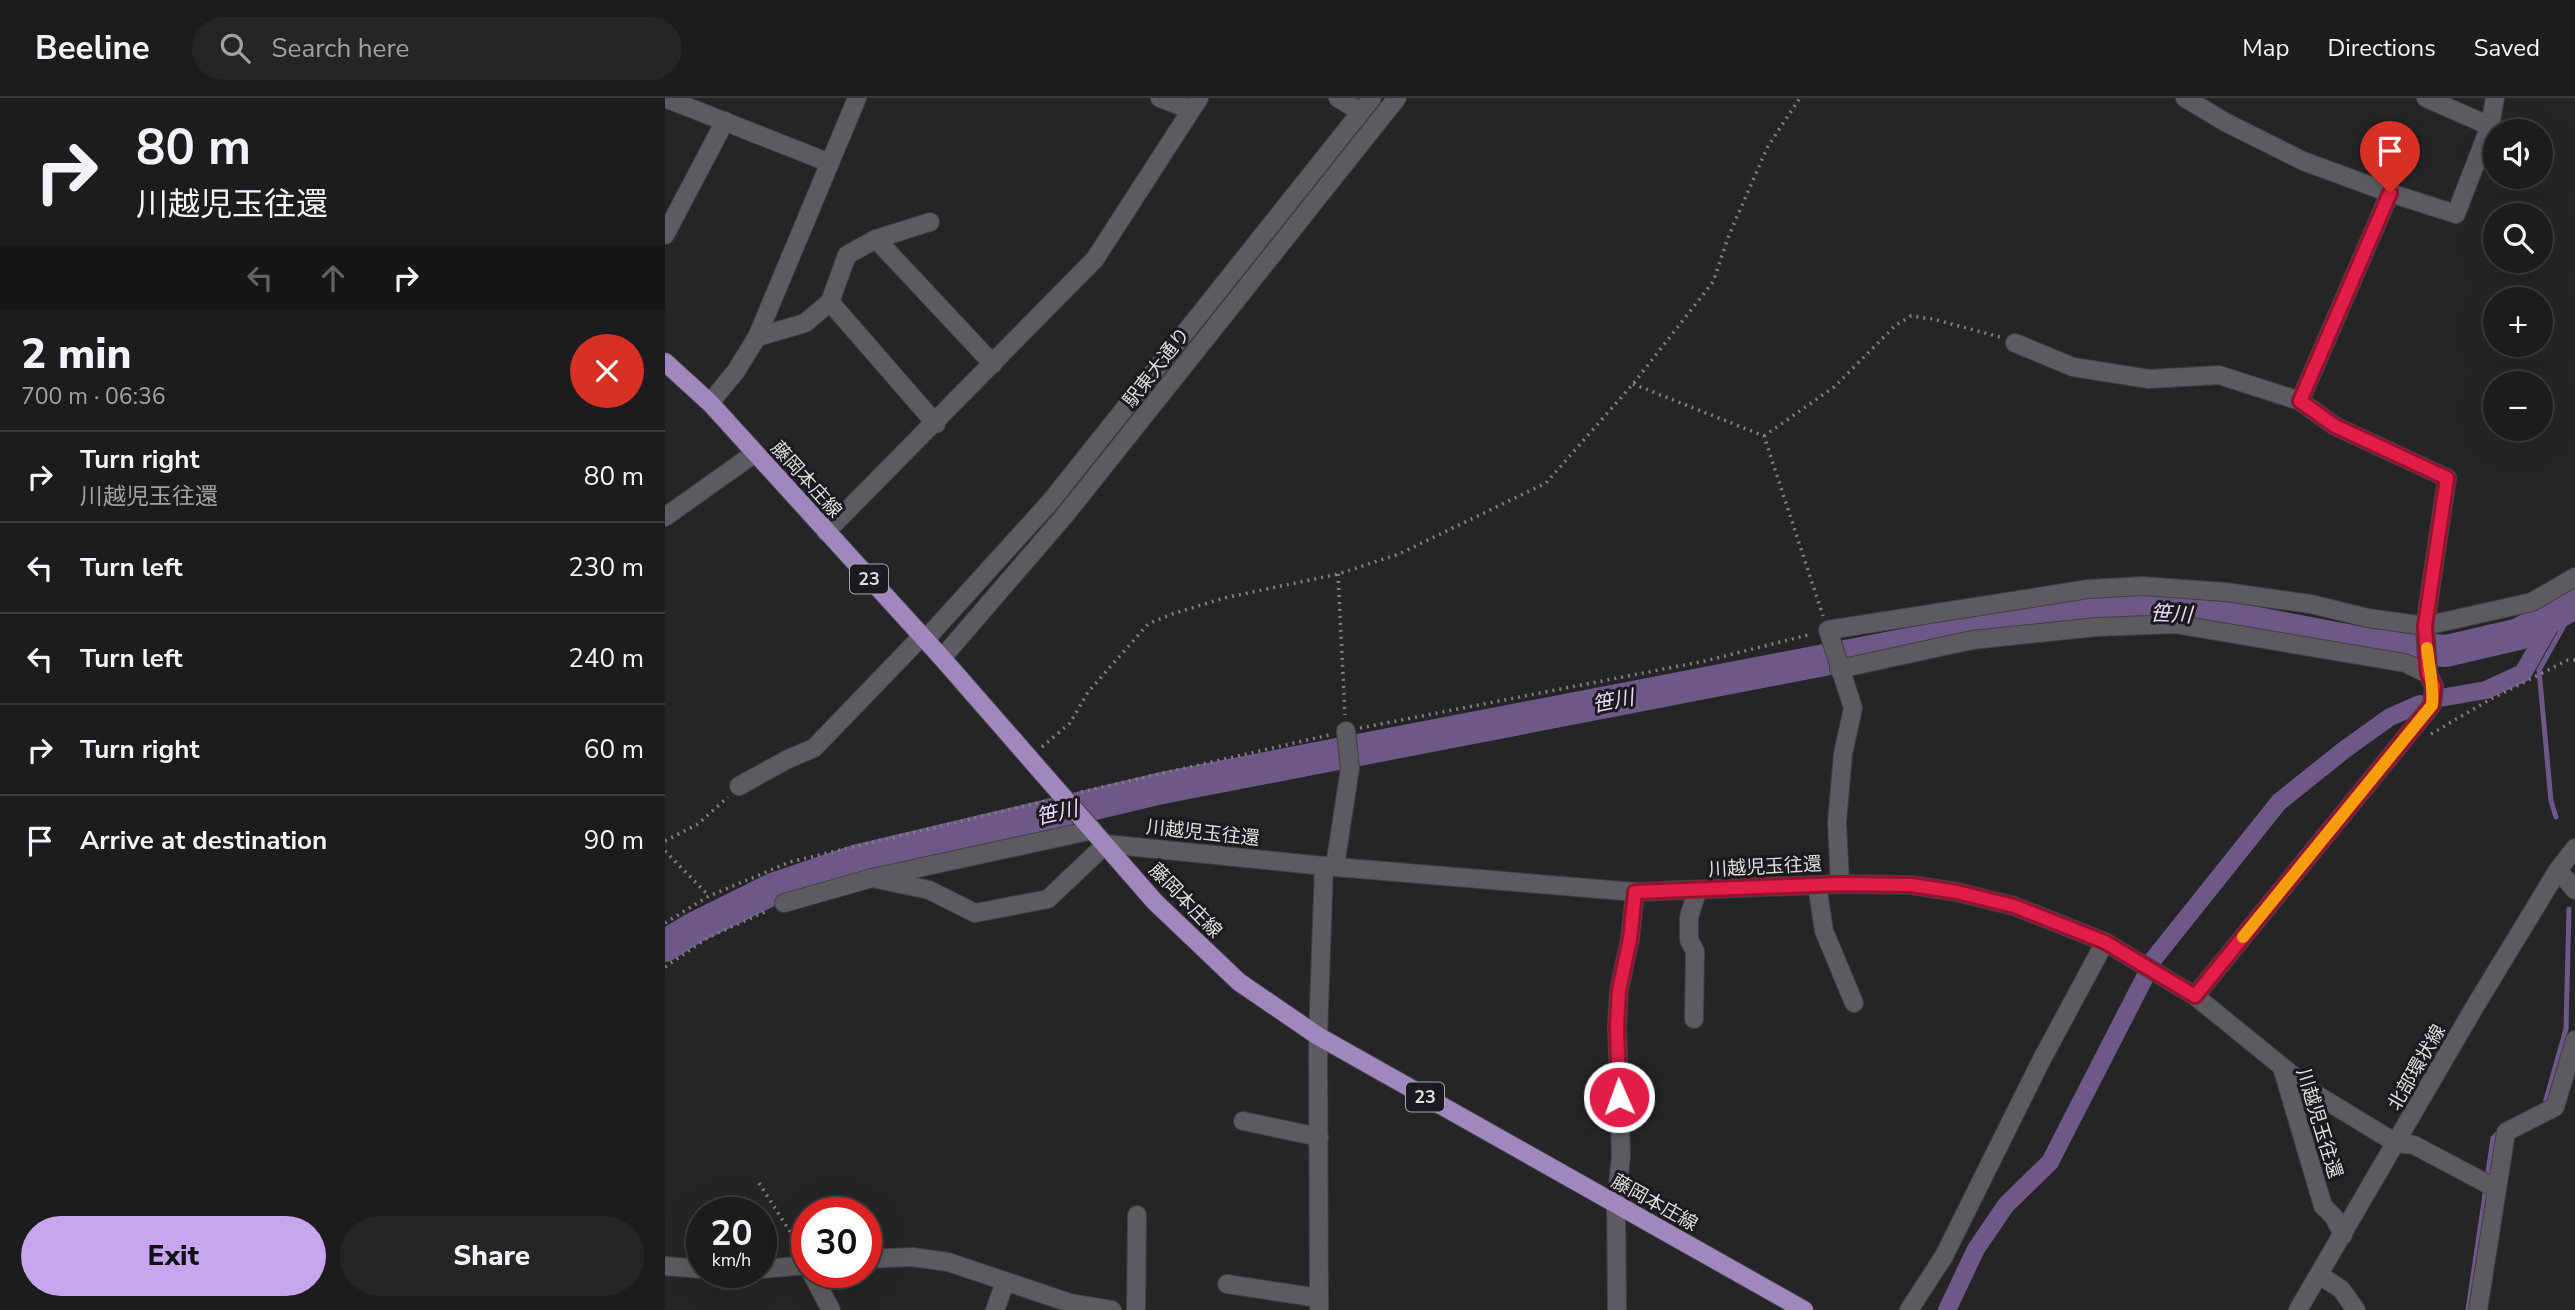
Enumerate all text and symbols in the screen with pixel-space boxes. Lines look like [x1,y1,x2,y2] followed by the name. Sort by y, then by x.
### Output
[192,17,682,80] search box
[35,26,150,71] text: Beeline
[216,29,254,67] icon: search
[272,31,409,66] text: Search here
[2242,32,2289,64] text: Map
[2327,32,2436,64] text: Directions
[2474,32,2540,64] text: Saved
[136,114,251,181] text: 80 m
[2483,119,2553,441] map controls
[2483,119,2553,189] button: sound
[2360,121,2420,193] pin
[21,126,112,217] icon: right
[2371,132,2409,170] icon: arrive
[136,183,328,226] text: 川越児玉往還
[2483,203,2553,273] button: search
[241,259,279,297] icon: left
[314,259,352,297] icon: ahead
[387,259,425,297] icon: right
[2483,287,2553,357] button: +
[1117,322,1196,413] street label: 駅東大通り
[21,326,131,383] text: 2 min
[570,334,644,408] button: close
[2483,371,2553,441] button: −
[21,381,166,412] text: 700 m · 06:36
[765,436,848,524] street label: 藤岡本庄線
[80,442,199,477] text: Turn right
[21,458,59,496] icon: right
[584,459,644,494] text: 80 m
[80,481,218,512] text: 川越児玉往還
[21,549,59,587] icon: left
[80,550,183,585] text: Turn left
[568,550,644,585] text: 230 m
[850,564,888,593] road number: 23
[2149,599,2195,629] water label: 笹川
[21,640,59,678] icon: left
[80,641,183,676] text: Turn left
[568,641,644,676] text: 240 m
[1590,683,1638,719] water label: 笹川
[21,731,59,769] icon: right
[80,732,199,767] text: Turn right
[584,732,644,767] text: 60 m
[1033,794,1083,831] water label: 笹川
[1145,814,1261,852] street label: 川越児玉往還
[21,822,59,860] icon: arrive
[80,823,327,858] text: Arrive at destination
[584,823,644,858] text: 90 m
[1707,851,1823,883] street label: 川越児玉往還
[1143,857,1228,944] street label: 藤岡本庄線
[2382,1020,2452,1115] street label: 北部環状線
[1582,1060,1656,1134] position arrow
[2290,1065,2348,1182] street label: 川越児玉往還
[1406,1082,1444,1112] road number: 23
[1607,1168,1702,1237] street label: 藤岡本庄線
[791,1197,882,1288] speed limit sign: 30
[710,1210,753,1257] text: 20
[21,1216,326,1296] button: Exit
[340,1216,644,1296] button: Share
[712,1248,751,1272] text: km/h

